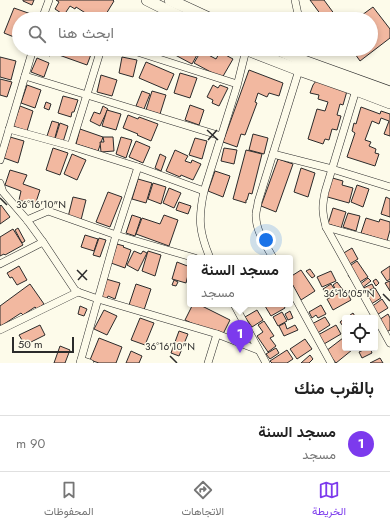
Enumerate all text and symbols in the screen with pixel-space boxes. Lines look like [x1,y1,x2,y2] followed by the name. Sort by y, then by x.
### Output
[12,12,378,56] search box
[58,22,114,44] text: ابحث هنا
[26,23,48,45] icon: search
[16,197,66,212] text: 36°16'10"N
[256,230,276,250] your location
[187,255,293,307] popup
[201,259,279,281] text: مسجد السنة
[201,283,235,302] text: مسجد
[323,286,375,301] text: 36°16'05"N
[342,315,378,351] map controls
[342,315,378,351] button: locate
[227,320,253,353] pin: 1
[12,335,74,354] scale bar
[18,336,43,352] text: 50 m
[145,339,195,354] text: 36°16'10"N
[294,376,374,400] text: بالقرب منك
[258,421,336,443] text: مسجد السنة
[16,434,45,453] text: 90 m
[358,434,364,453] text: 1
[302,445,336,464] text: مسجد
[44,479,94,521] tab: المحفوظات
[181,479,224,521] tab: الاتجاهات
[312,479,346,521] tab: الخريطة

